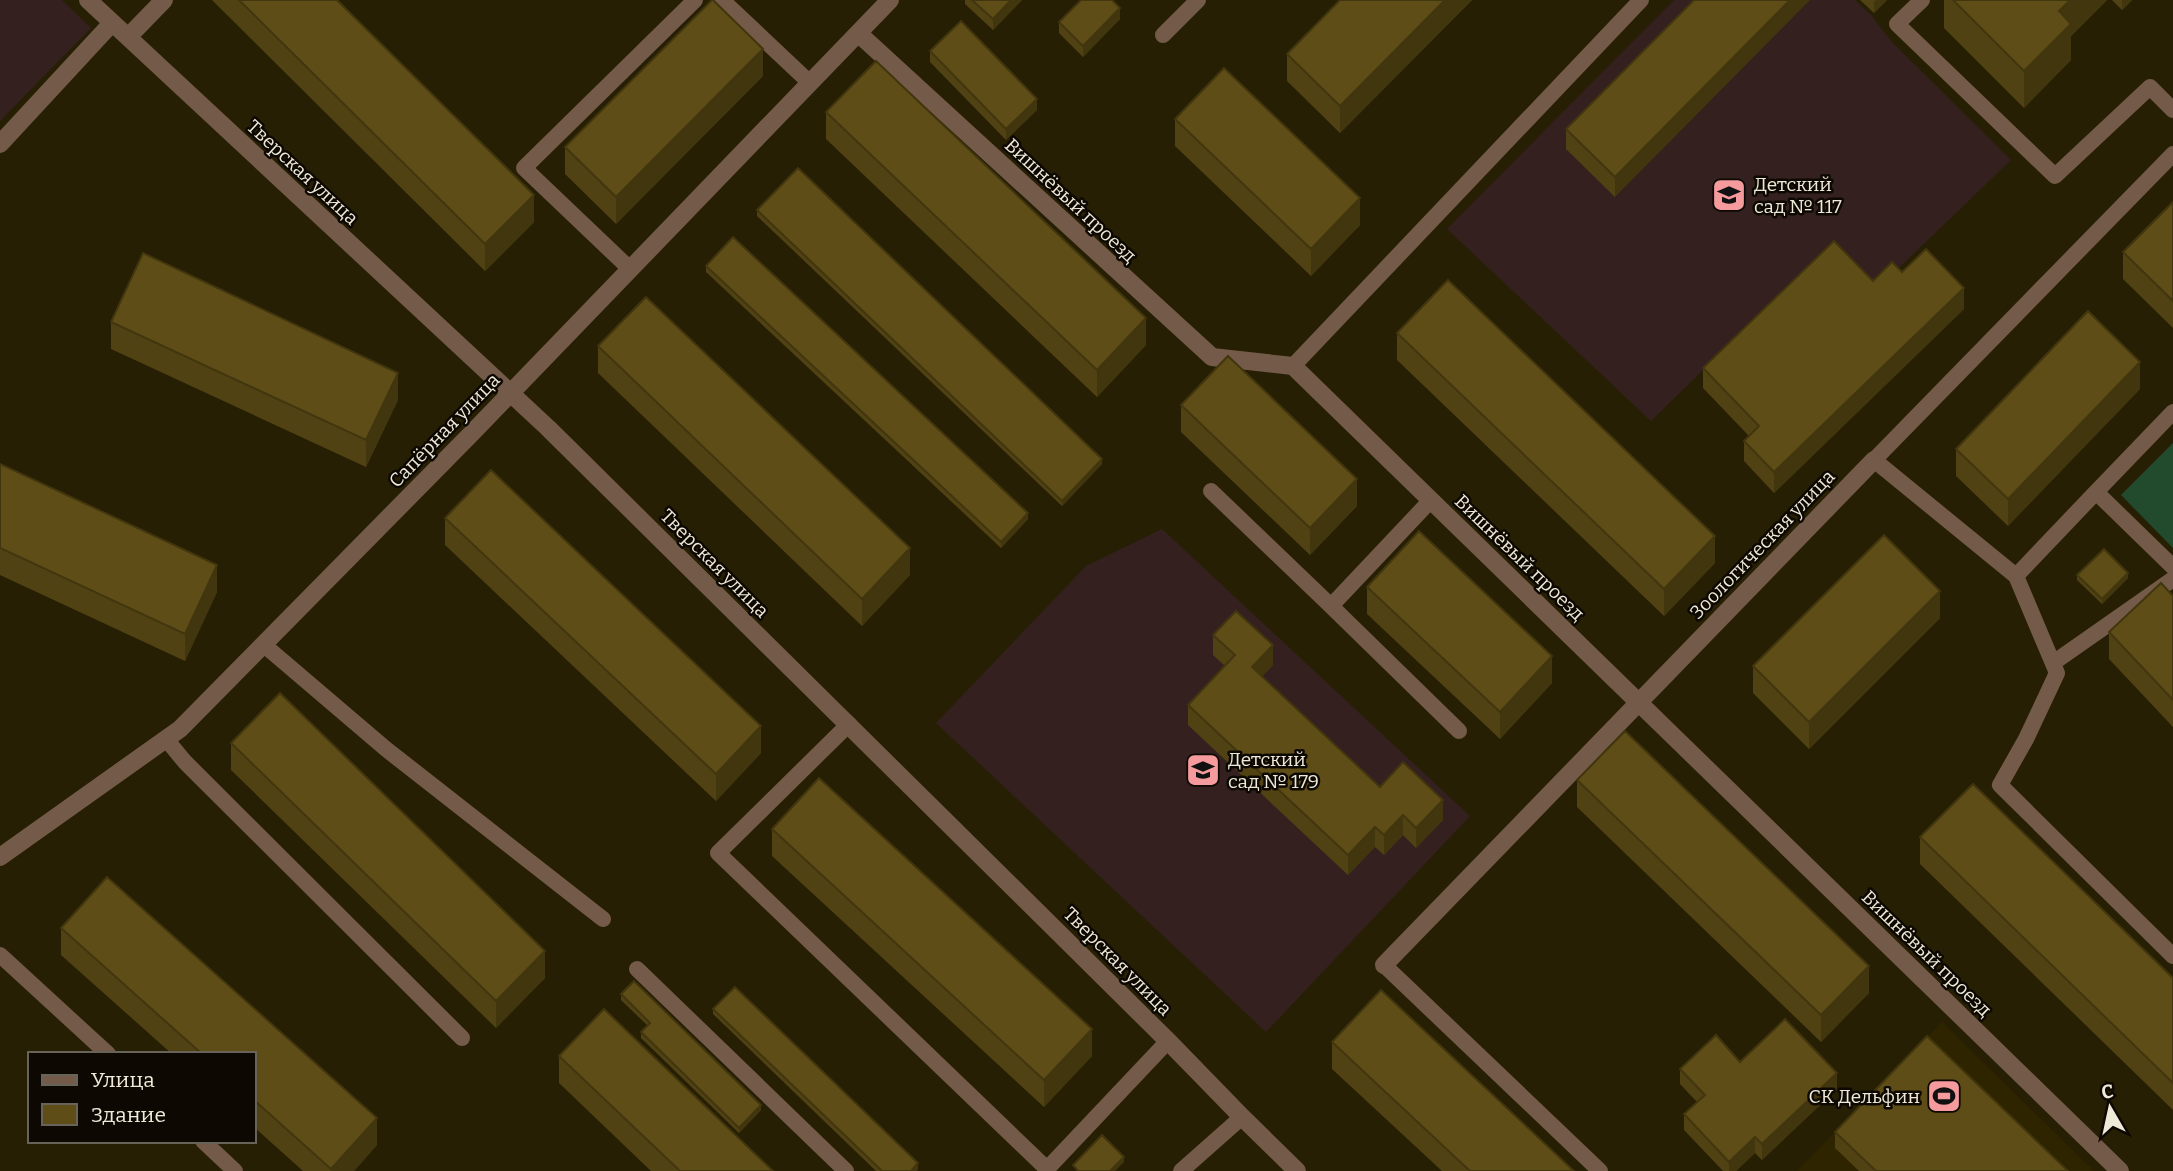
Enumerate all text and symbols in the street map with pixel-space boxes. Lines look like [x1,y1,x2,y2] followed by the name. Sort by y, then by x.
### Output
[242,115,364,230] street label: Тверская улица
[1000,133,1142,268] street label: Вишнёвый проезд
[1754,173,1842,218] place label: Детский сад № 117
[1710,176,1748,214] school or university icon: Детский сад № 117
[384,368,505,492] street label: Сапёрная улица
[1685,465,1840,624] street label: Зоологическая улица
[1450,490,1590,626] street label: Вишнёвый проезд
[656,504,774,623] street label: Тверская улица
[1228,748,1319,793] place label: Детский сад № 179
[1184,751,1222,789] school or university icon: Детский сад № 179
[1857,886,1997,1022] street label: Вишнёвый проезд
[1059,902,1177,1021] street label: Тверская улица
[28,1052,256,1143] legend
[91,1067,155,1093] text: Улица
[2075,1073,2145,1143] north arrow
[1925,1077,1963,1115] sports icon: СК Дельфин
[2100,1079,2115,1104] text: С
[1808,1085,1920,1108] place label: СК Дельфин
[91,1102,166,1128] text: Здание

